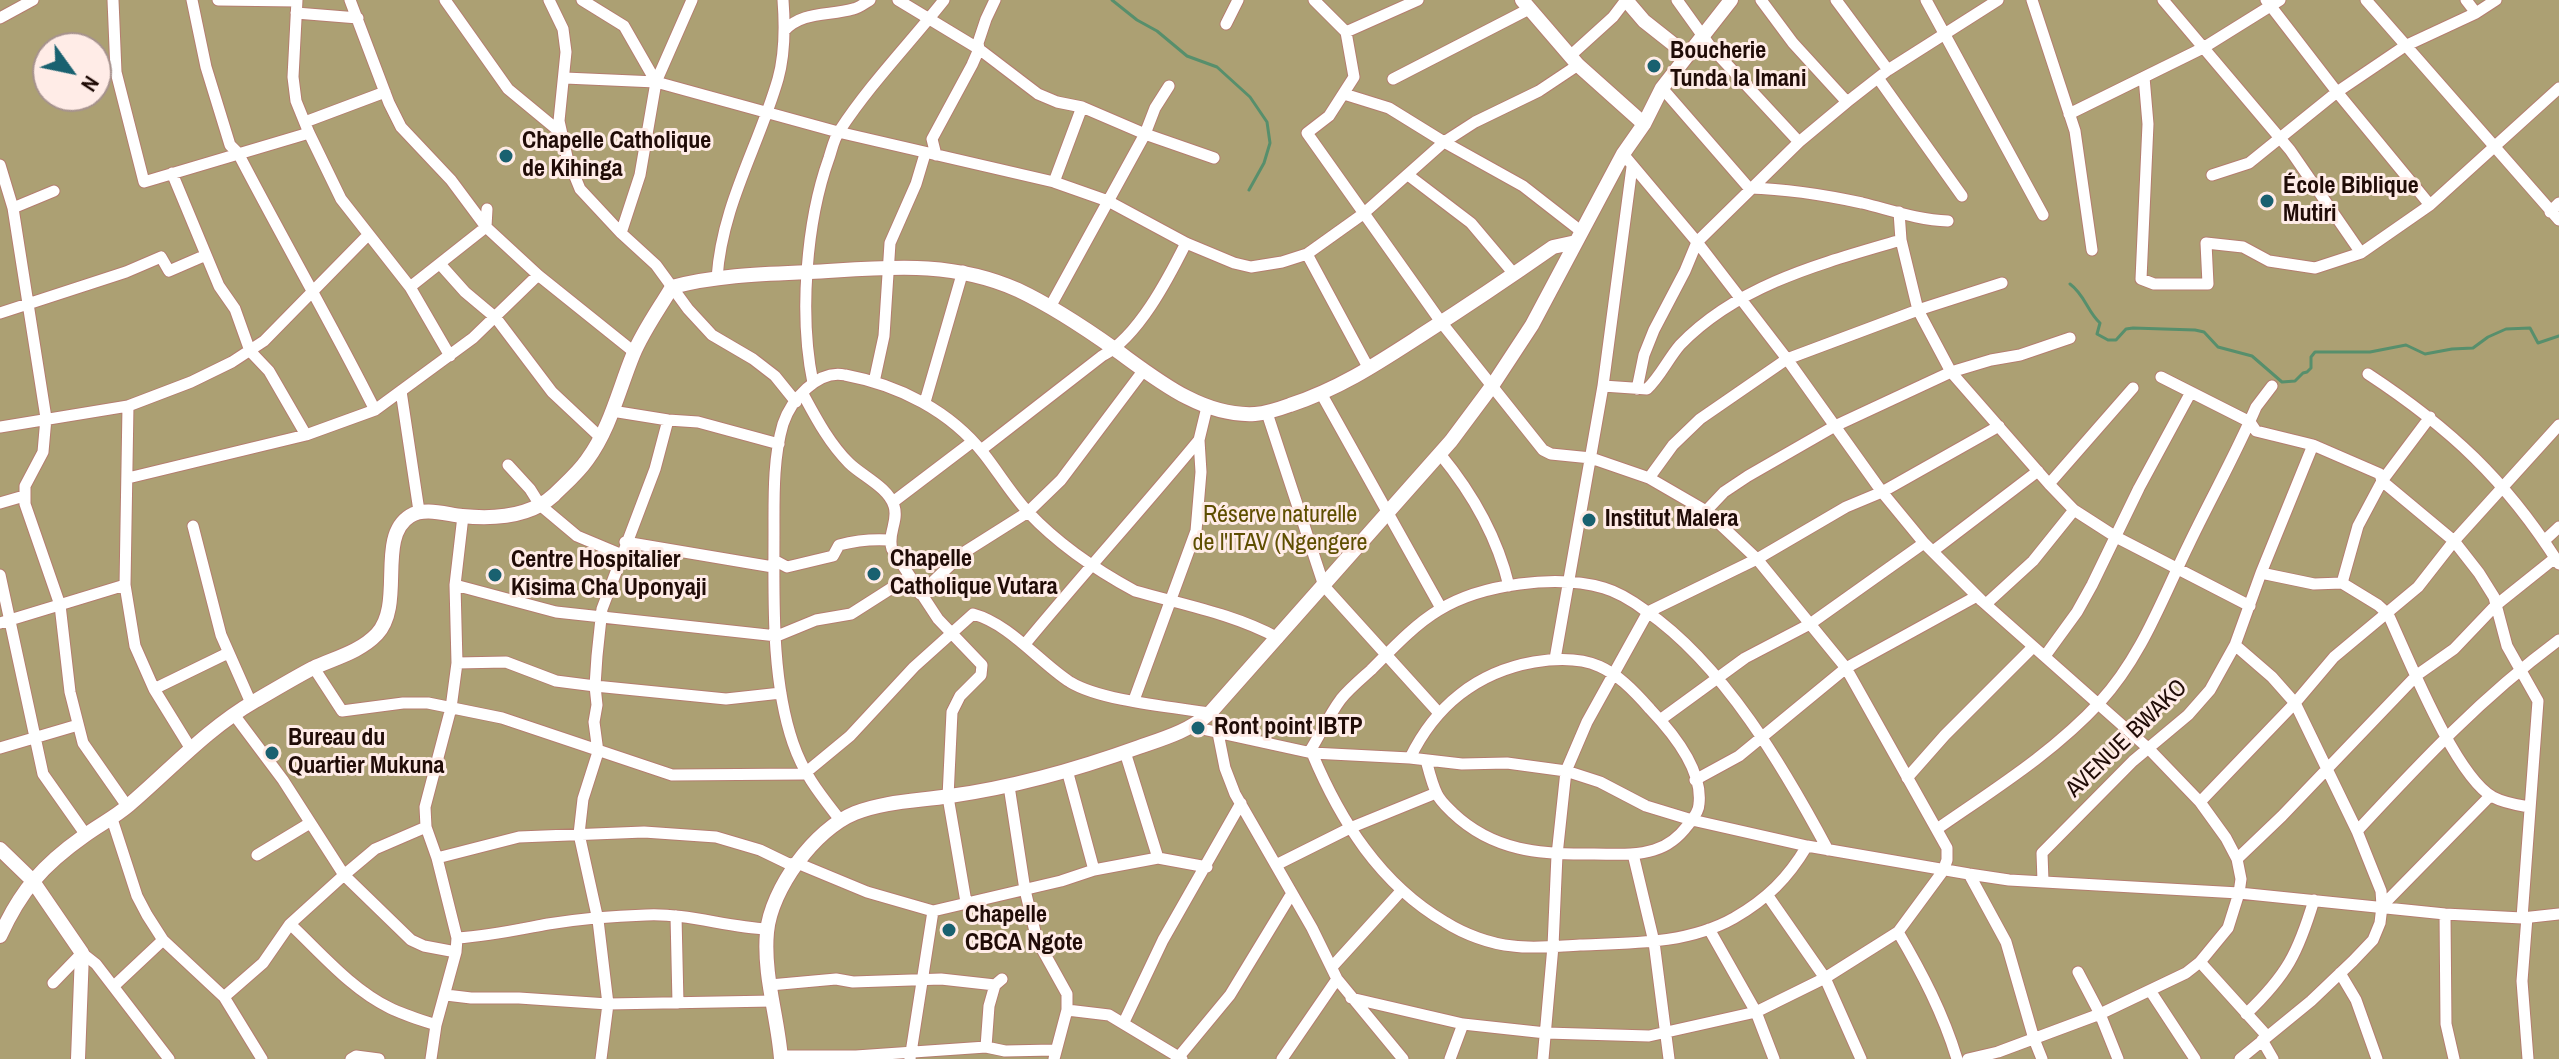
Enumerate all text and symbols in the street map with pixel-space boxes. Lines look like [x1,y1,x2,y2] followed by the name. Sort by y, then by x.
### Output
[32,32,112,112] north arrow
[1670,38,1806,94] place label: Boucherie Tunda la Imani
[1645,57,1663,75] marker: Boucherie Tunda la Imani
[74,70,107,98] text: N
[522,128,711,184] place label: Chapelle Catholique de Kihinga
[497,147,515,165] marker: Chapelle Catholique de Kihinga
[2283,173,2419,229] place label: École Biblique Mutiri
[2258,192,2276,210] marker: École Biblique Mutiri
[1193,502,1367,558] park label: Réserve naturelle de l'ITAV (Ngengere
[1605,506,1738,534] place label: Institut Malera
[1580,511,1598,529] marker: Institut Malera
[890,546,1058,602] place label: Chapelle Catholique Vutara
[511,547,707,603] place label: Centre Hospitalier Kisima Cha Uponyaji
[865,565,883,583] marker: Chapelle Catholique Vutara
[486,566,504,584] marker: Centre Hospitalier Kisima Cha Uponyaji
[2060,674,2194,804] street label: AVENUE BWAKO
[1214,714,1363,742] place label: Ront point IBTP
[1189,719,1207,737] marker: Ront point IBTP
[288,725,444,781] place label: Bureau du Quartier Mukuna
[263,744,281,762] marker: Bureau du Quartier Mukuna
[965,902,1083,958] place label: Chapelle CBCA Ngote
[940,921,958,939] marker: Chapelle CBCA Ngote

